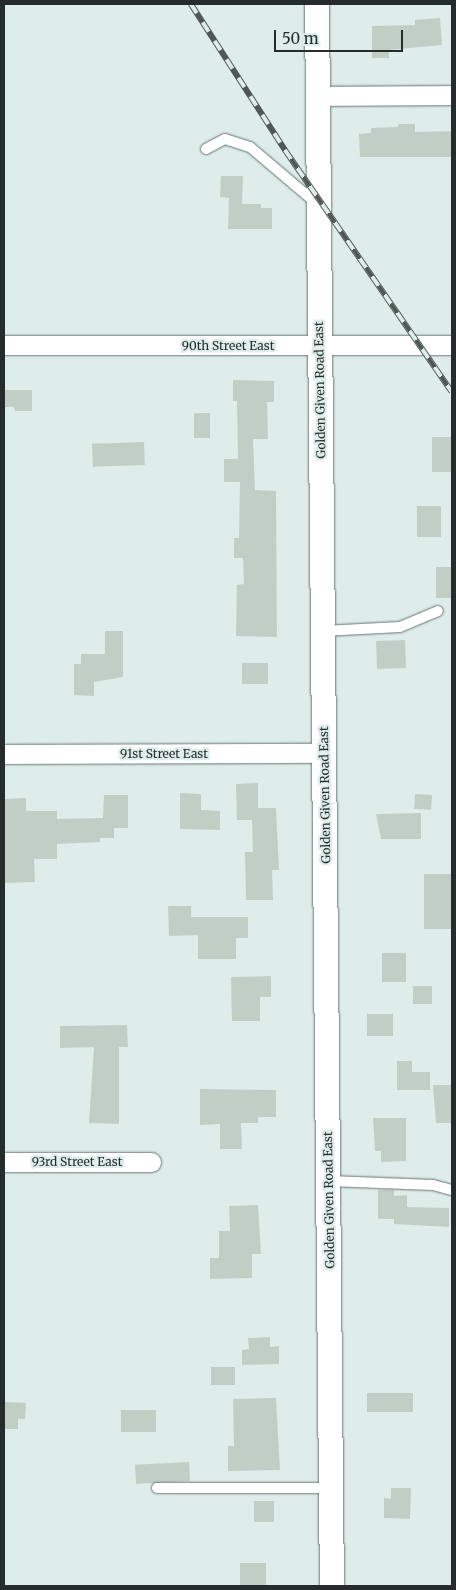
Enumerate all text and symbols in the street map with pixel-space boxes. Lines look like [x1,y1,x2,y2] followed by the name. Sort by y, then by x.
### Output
[276,20,405,52] scale bar
[282,29,319,48] text: 50 m
[312,321,328,459] street label: Golden Given Road East
[182,339,274,353] street label: 90th Street East
[317,726,333,864] street label: Golden Given Road East
[120,747,208,761] street label: 91st Street East
[321,1131,337,1269] street label: Golden Given Road East
[32,1155,122,1169] street label: 93rd Street East

